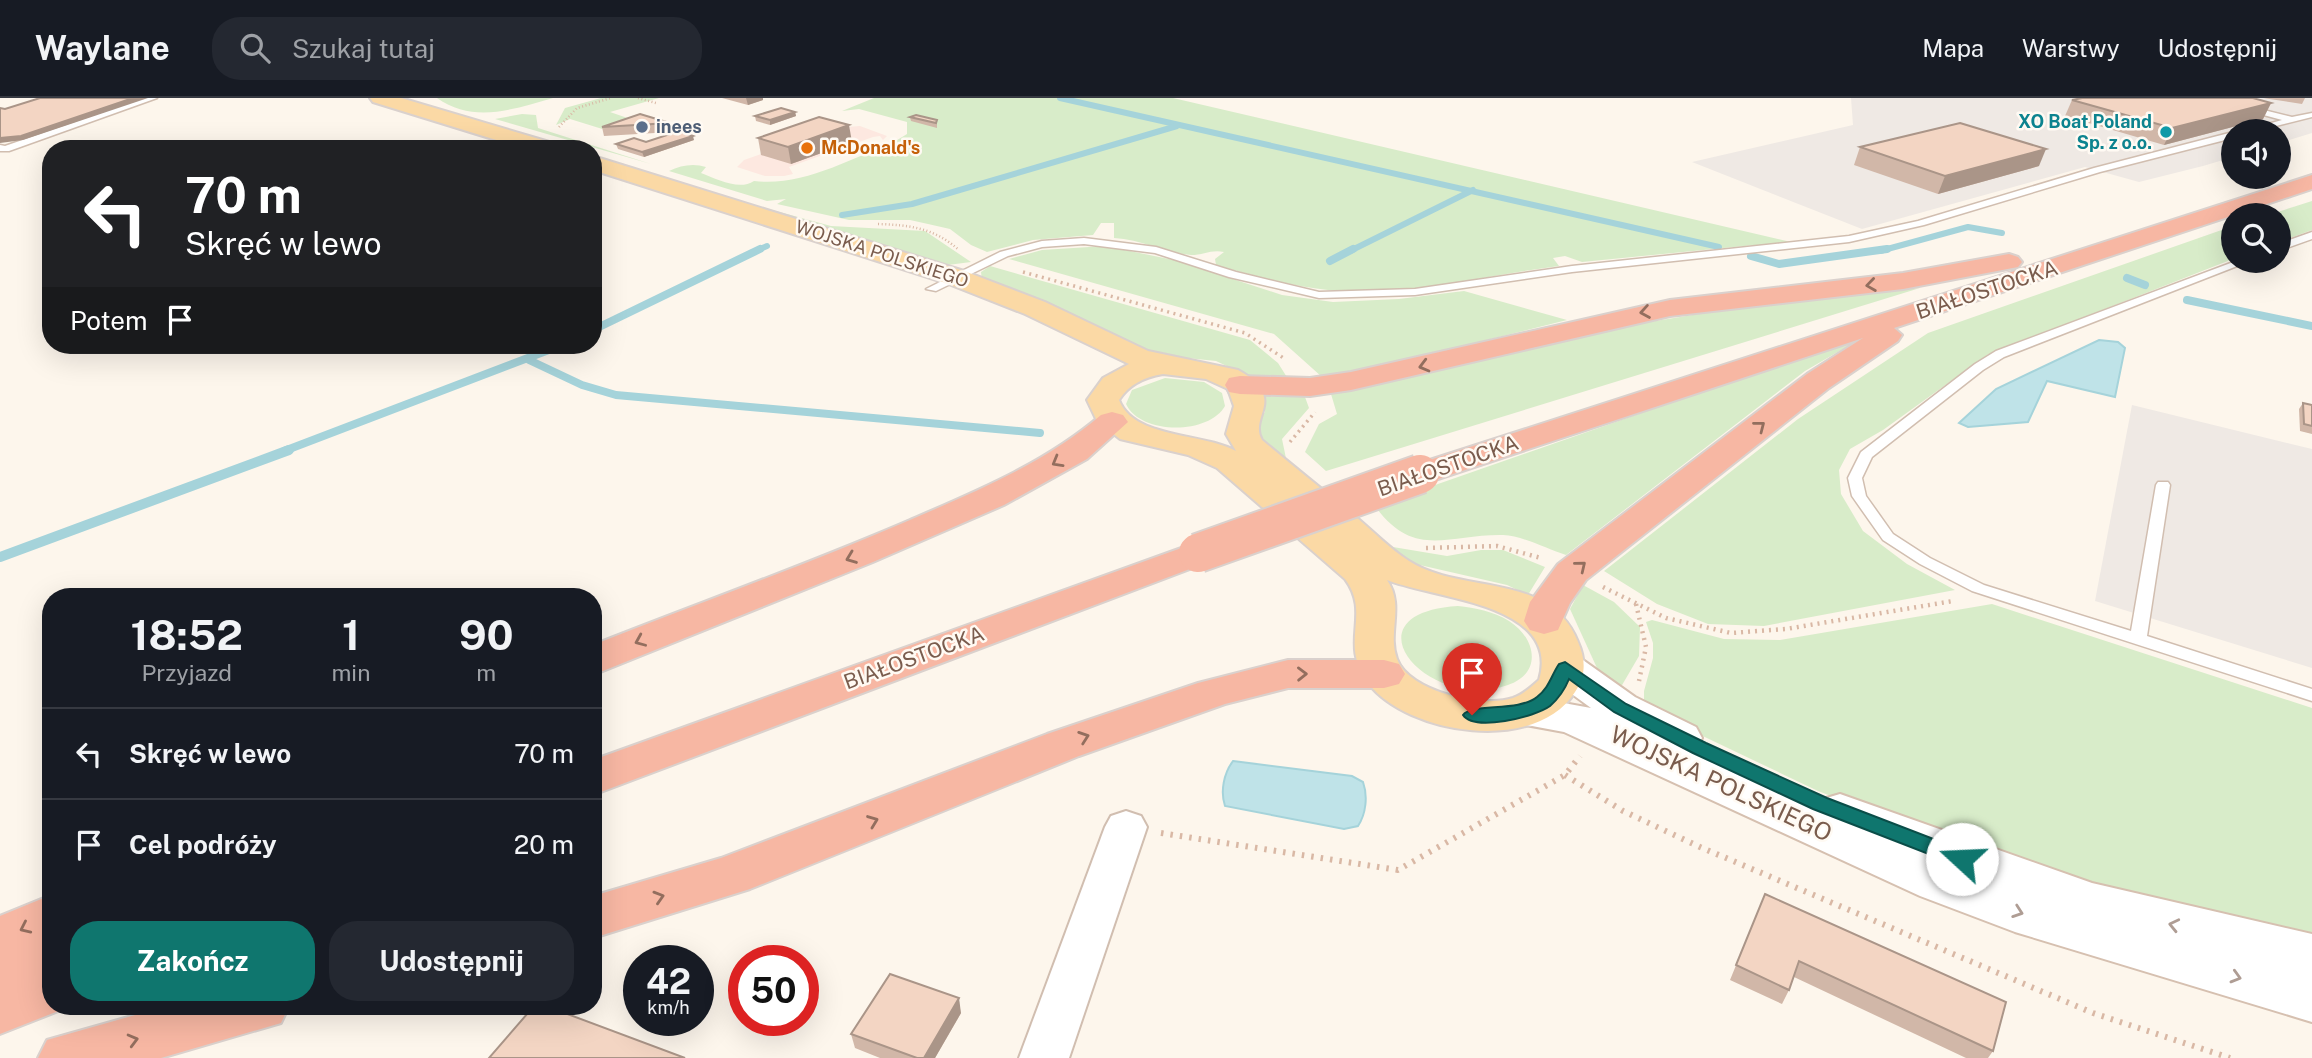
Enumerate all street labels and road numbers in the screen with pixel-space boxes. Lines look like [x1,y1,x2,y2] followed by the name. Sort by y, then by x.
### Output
[793,216,971,291] street label: WOJSKA POLSKIEGO
[1913,255,2061,324] street label: BIAŁOSTOCKA
[1374,430,1522,501] street label: BIAŁOSTOCKA
[840,621,988,695] street label: BIAŁOSTOCKA
[1606,719,1837,847] street label: WOJSKA POLSKIEGO

